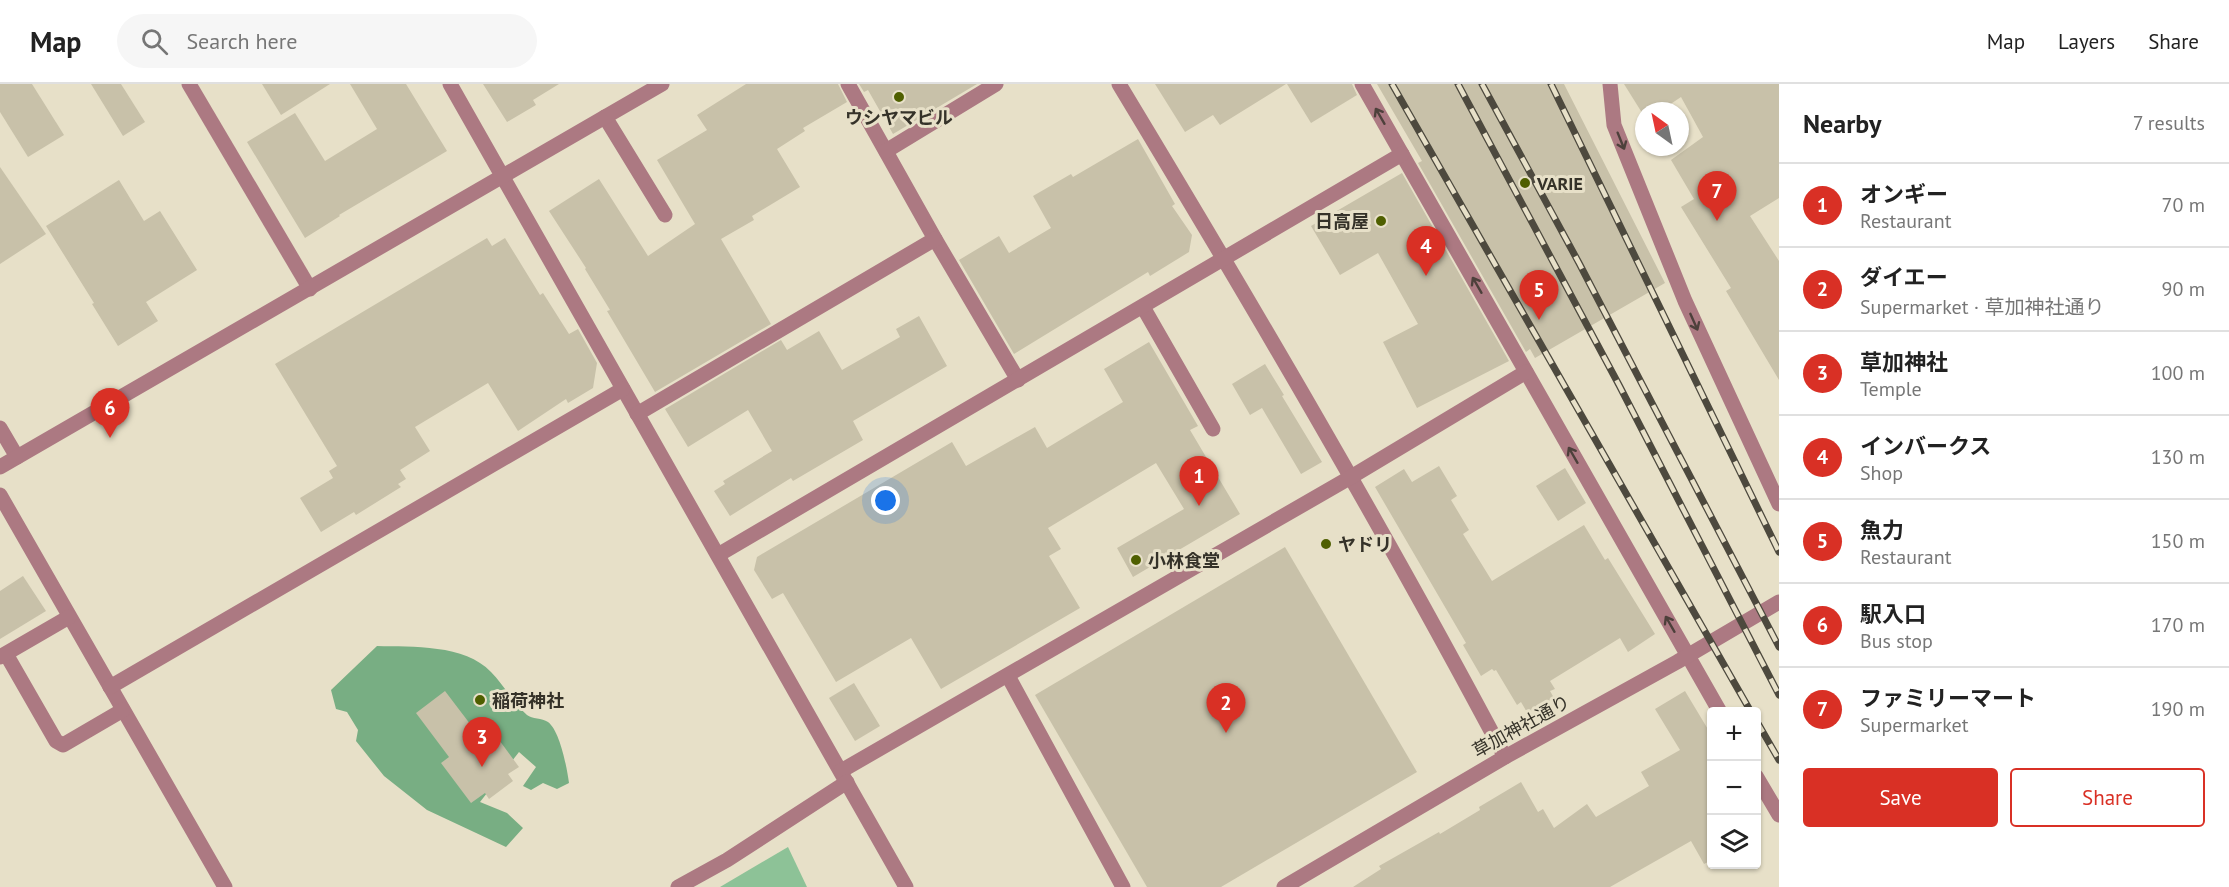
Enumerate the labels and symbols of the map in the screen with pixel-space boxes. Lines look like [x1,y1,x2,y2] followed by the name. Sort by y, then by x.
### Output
[892,90,906,104] marker: ウシヤマビル
[1635,102,1689,156] north arrow
[845,106,953,129] place label: ウシヤマビル
[1374,108,1386,125] one-way arrow
[1616,131,1627,150] one-way arrow
[1536,172,1583,195] place label: VARIE
[1698,172,1736,221] pin: 7
[1518,176,1532,190] marker: VARIE
[1315,210,1369,233] place label: 日高屋
[1374,214,1388,228] marker: 日高屋
[1406,226,1446,276] pin: 4
[1520,270,1558,320] pin: 5
[1471,277,1483,294] one-way arrow
[1689,312,1700,330] one-way arrow
[90,388,130,438] pin: 6
[1567,447,1579,464] one-way arrow
[1180,456,1218,506] pin: 1
[871,486,900,515] your location
[1338,533,1392,556] place label: ヤドリ
[1319,537,1333,551] marker: ヤドリ
[1148,549,1220,572] place label: 小林食堂
[1129,553,1143,567] marker: 小林食堂
[1664,616,1676,633] one-way arrow
[1206,684,1246,733] pin: 2
[492,689,564,712] place label: 稲荷神社
[1468,690,1574,762] street label: 草加神社通り
[473,693,487,707] marker: 稲荷神社
[462,718,502,767] pin: 3

